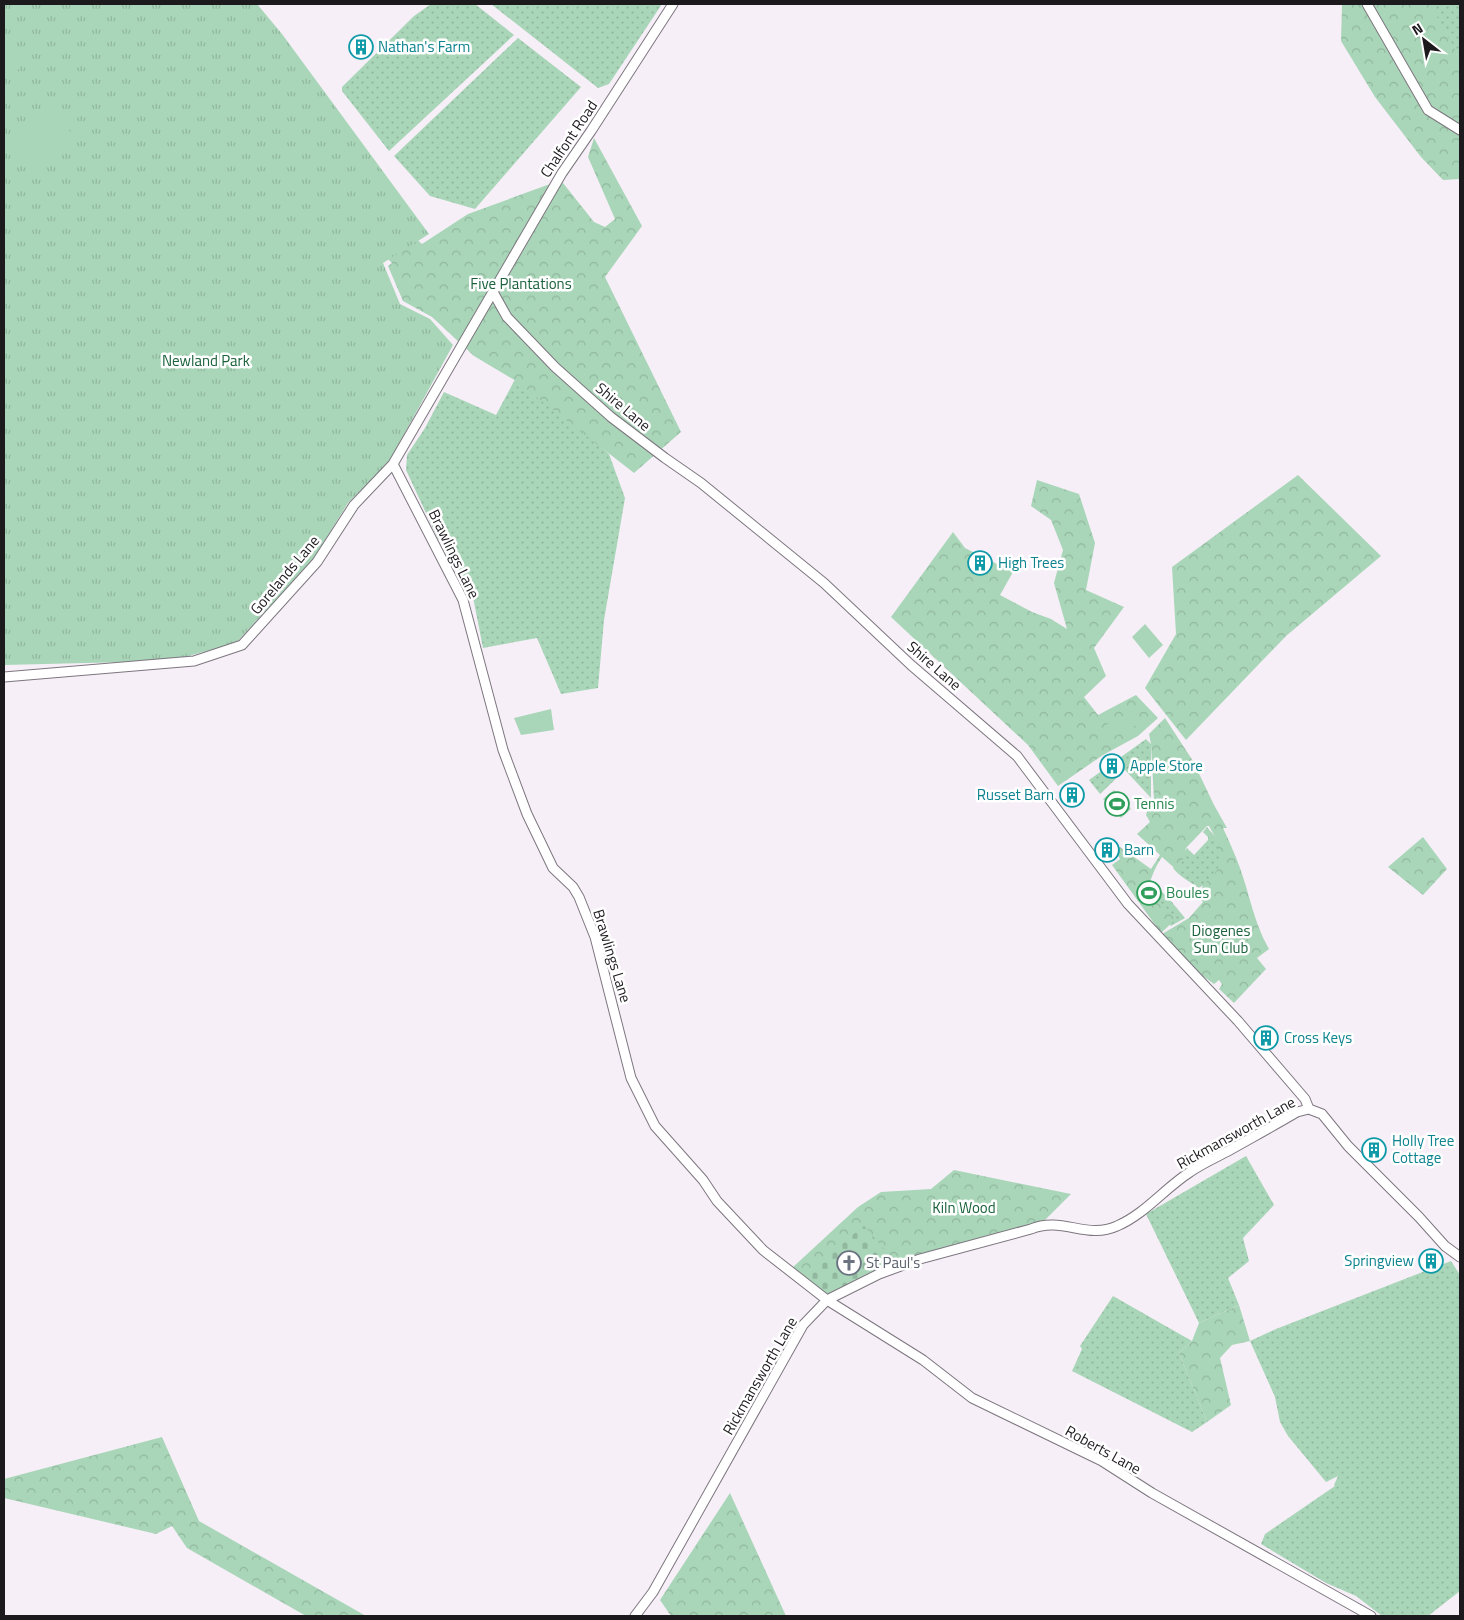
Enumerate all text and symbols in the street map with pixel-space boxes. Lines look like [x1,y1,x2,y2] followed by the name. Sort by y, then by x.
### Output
[1399,15,1449,65] north arrow
[1407,17,1427,40] text: N
[348,34,374,60] building icon: Nathan's Farm
[378,35,470,58] place label: Nathan's Farm
[534,95,603,182] street label: Chalfont Road
[470,272,572,295] park label: Five Plantations
[162,349,250,372] park label: Newland Park
[591,377,656,437] street label: Shire Lane
[423,505,486,602] street label: Brawlings Lane
[245,530,325,619] street label: Gorelands Lane
[967,550,993,576] building icon: High Trees
[998,551,1064,574] place label: High Trees
[902,635,967,696] street label: Shire Lane
[1099,753,1125,779] building icon: Apple Store
[1130,754,1203,777] place label: Apple Store
[1059,782,1085,808] building icon: Russet Barn
[977,783,1054,806] place label: Russet Barn
[1104,791,1130,817] sports icon: Tennis
[1134,792,1174,815] place label: Tennis
[1094,837,1120,863] building icon: Barn
[1124,838,1154,861] place label: Barn
[1136,880,1162,906] sports icon: Boules
[1166,881,1209,904] place label: Boules
[587,906,638,1005] street label: Brawlings Lane
[1192,919,1250,959] park label: Diogenes Sun Club
[1253,1025,1279,1051] building icon: Cross Keys
[1284,1026,1352,1049] place label: Cross Keys
[1172,1090,1299,1175] street label: Rickmansworth Lane
[1392,1129,1454,1169] place label: Holly Tree Cottage
[1361,1137,1387,1163] building icon: Holly Tree Cottage
[932,1196,996,1219] park label: Kiln Wood
[1418,1248,1444,1274] building icon: Springview
[1344,1249,1414,1272] place label: Springview
[836,1250,862,1276] church icon: St Paul's
[866,1251,920,1274] place label: St Paul's
[716,1313,803,1439] street label: Rickmansworth Lane
[1061,1419,1145,1480] street label: Roberts Lane

